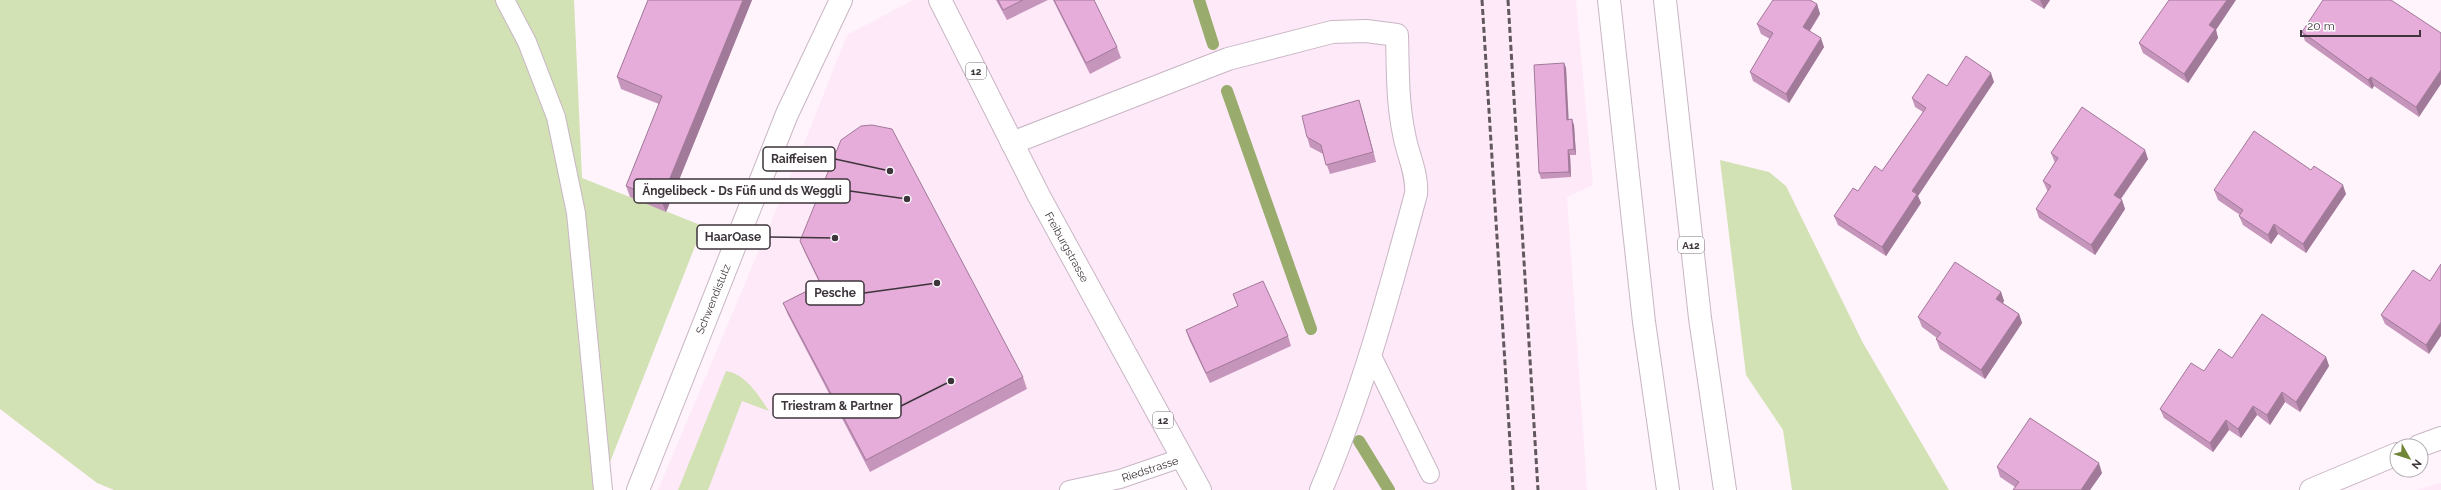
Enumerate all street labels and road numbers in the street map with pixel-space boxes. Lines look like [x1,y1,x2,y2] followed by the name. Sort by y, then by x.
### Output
[966,63,986,79] road number: 12
[1042,210,1091,285] street label: Freiburgstrasse
[1678,237,1704,253] road number: A12
[693,262,734,336] street label: Schwendistutz
[1153,412,1173,428] road number: 12
[1120,454,1181,485] street label: Riedstrasse

